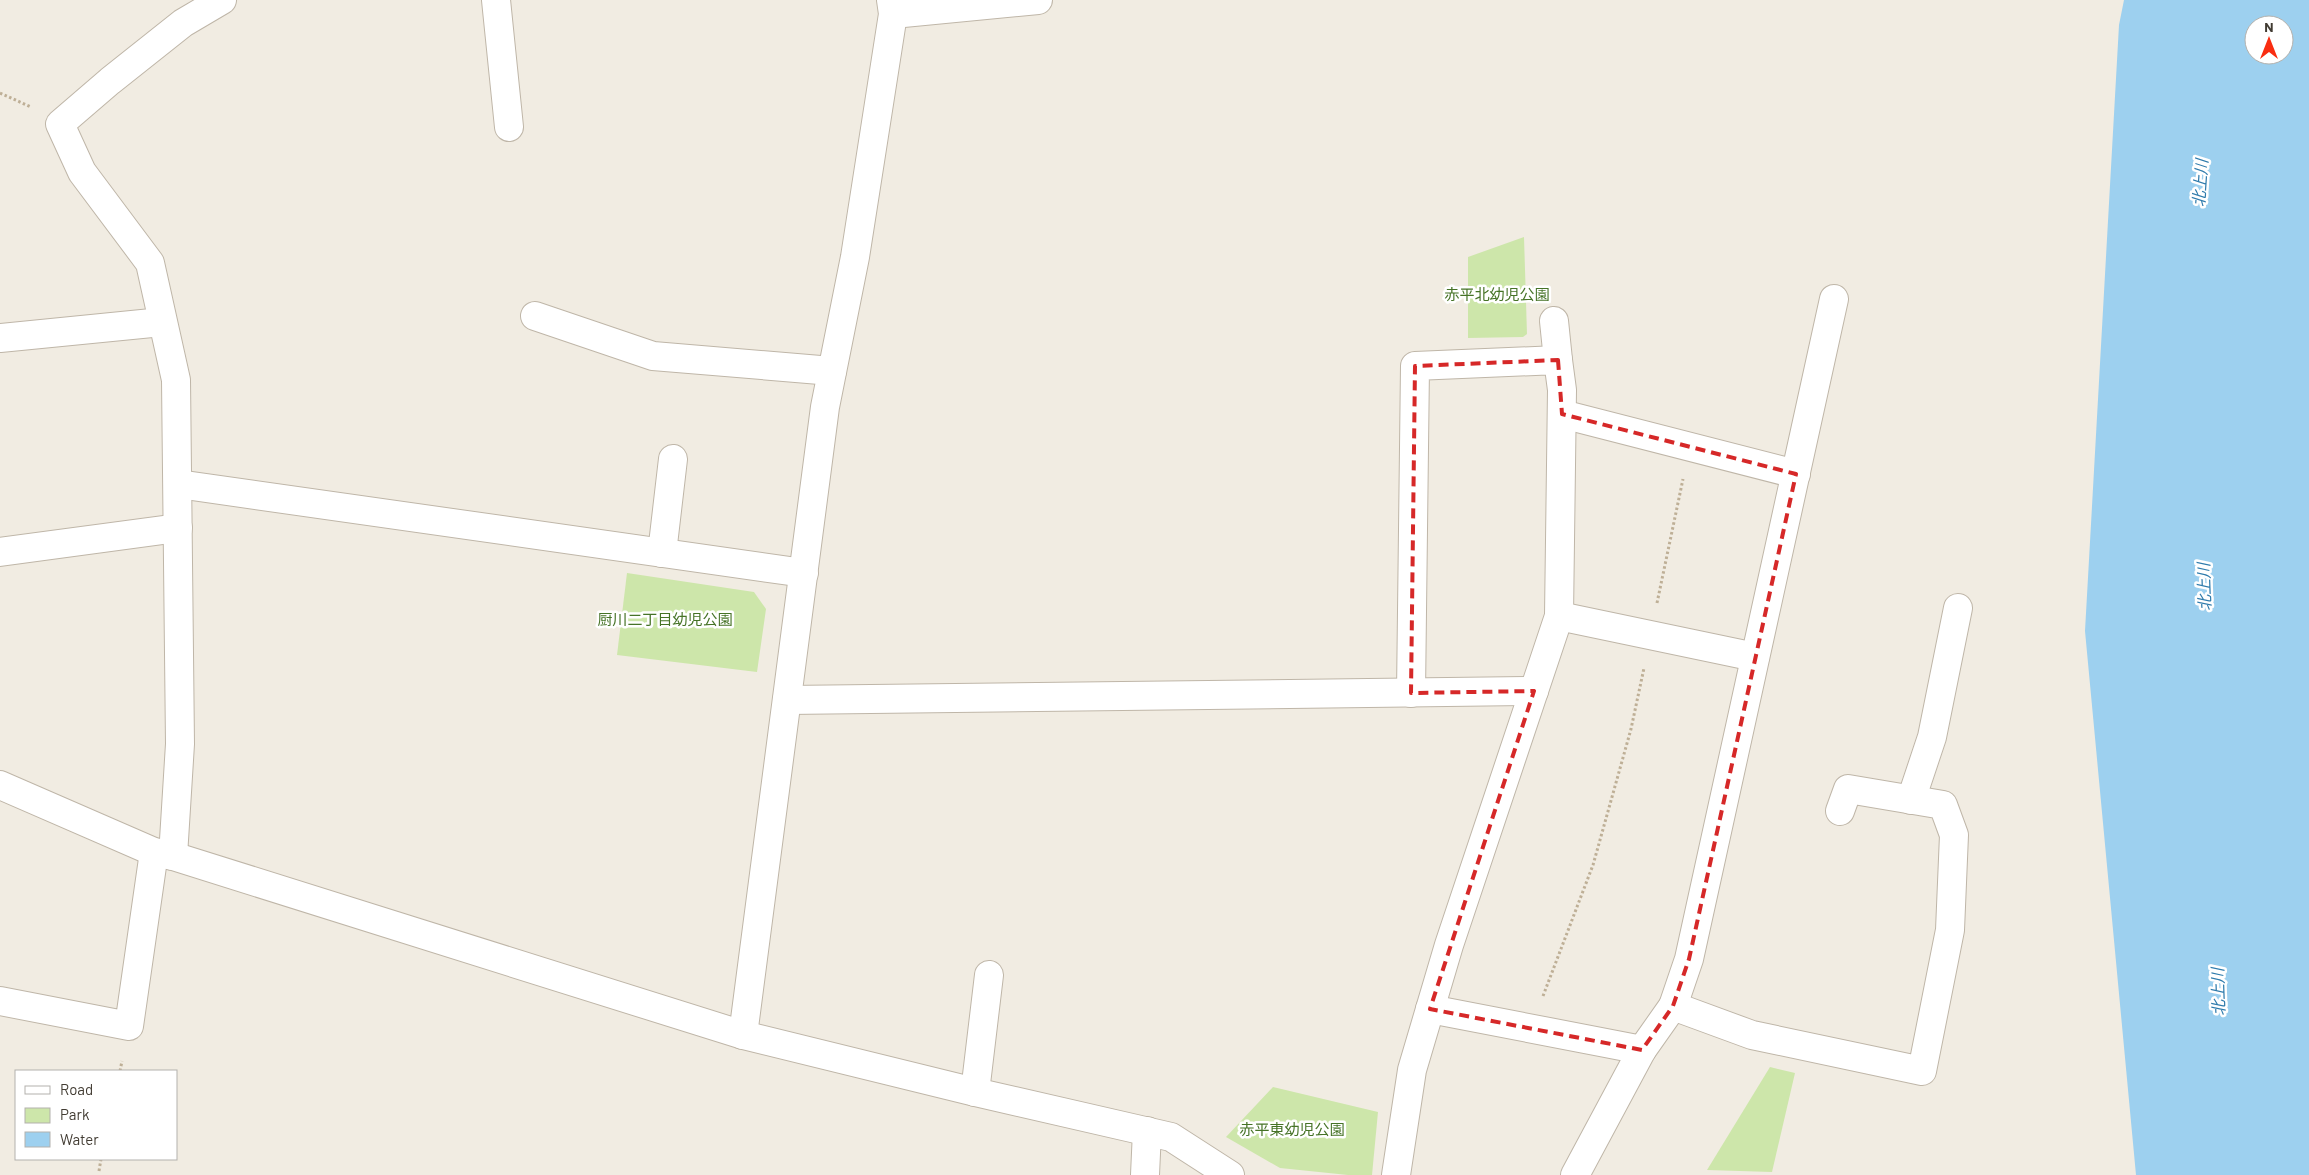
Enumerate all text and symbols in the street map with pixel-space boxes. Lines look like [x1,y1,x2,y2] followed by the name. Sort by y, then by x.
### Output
[2244,15,2294,65] north arrow
[2264,18,2274,35] text: N
[2188,156,2211,208] water label: 北上川
[1444,285,1550,303] park label: 赤平北幼児公園
[2193,561,2214,611] water label: 北上川
[597,610,733,628] park label: 厨川二丁目幼児公園
[2207,966,2228,1016] water label: 北上川
[15,1070,178,1160] legend
[60,1080,93,1098] text: Road
[60,1105,90,1123] text: Park
[1239,1120,1345,1138] park label: 赤平東幼児公園
[60,1130,99,1148] text: Water

